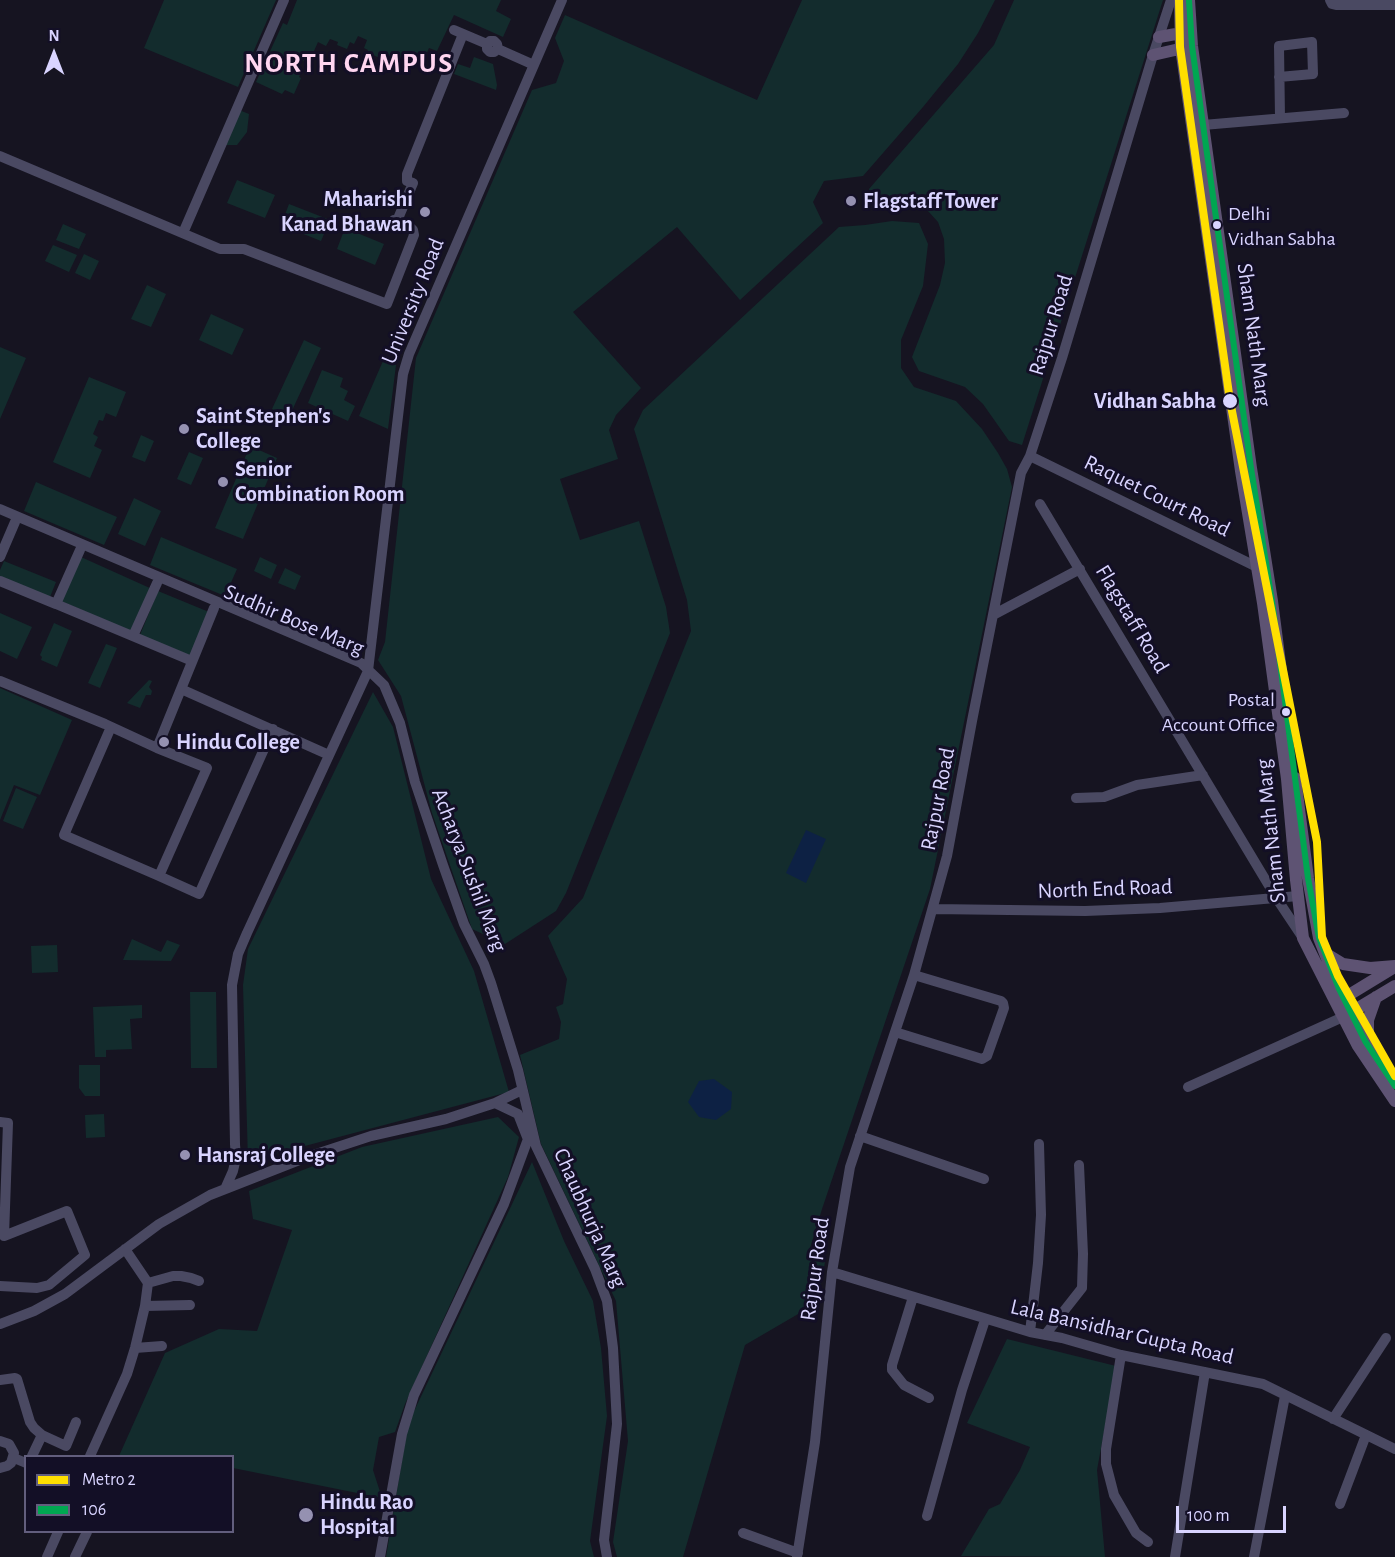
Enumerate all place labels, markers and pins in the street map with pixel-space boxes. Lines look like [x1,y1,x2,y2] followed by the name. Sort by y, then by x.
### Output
[281,186,413,237] place label: Maharishi Kanad Bhawan
[863,188,998,214] place label: Flagstaff Tower
[844,194,858,208] marker: Flagstaff Tower
[1228,202,1336,249] place label: Delhi Vidhan Sabha
[418,205,432,219] marker: Maharishi Kanad Bhawan
[1211,219,1223,231] marker: Delhi Vidhan Sabha
[1094,388,1216,414] place label: Vidhan Sabha
[1221,392,1239,410] marker: Vidhan Sabha
[196,403,331,454] place label: Saint Stephen's College
[177,422,191,436] marker: Saint Stephen's College
[235,456,404,508] place label: Senior Combination Room
[216,475,230,489] marker: Senior Combination Room
[1162,688,1275,735] place label: Postal Account Office
[1280,706,1292,718] marker: Postal Account Office
[176,729,300,755] place label: Hindu College
[157,735,171,749] marker: Hindu College
[197,1142,335,1168] place label: Hansraj College
[178,1148,192,1162] marker: Hansraj College
[320,1489,413,1540] place label: Hindu Rao Hospital
[297,1506,315,1524] marker: Hindu Rao Hospital

